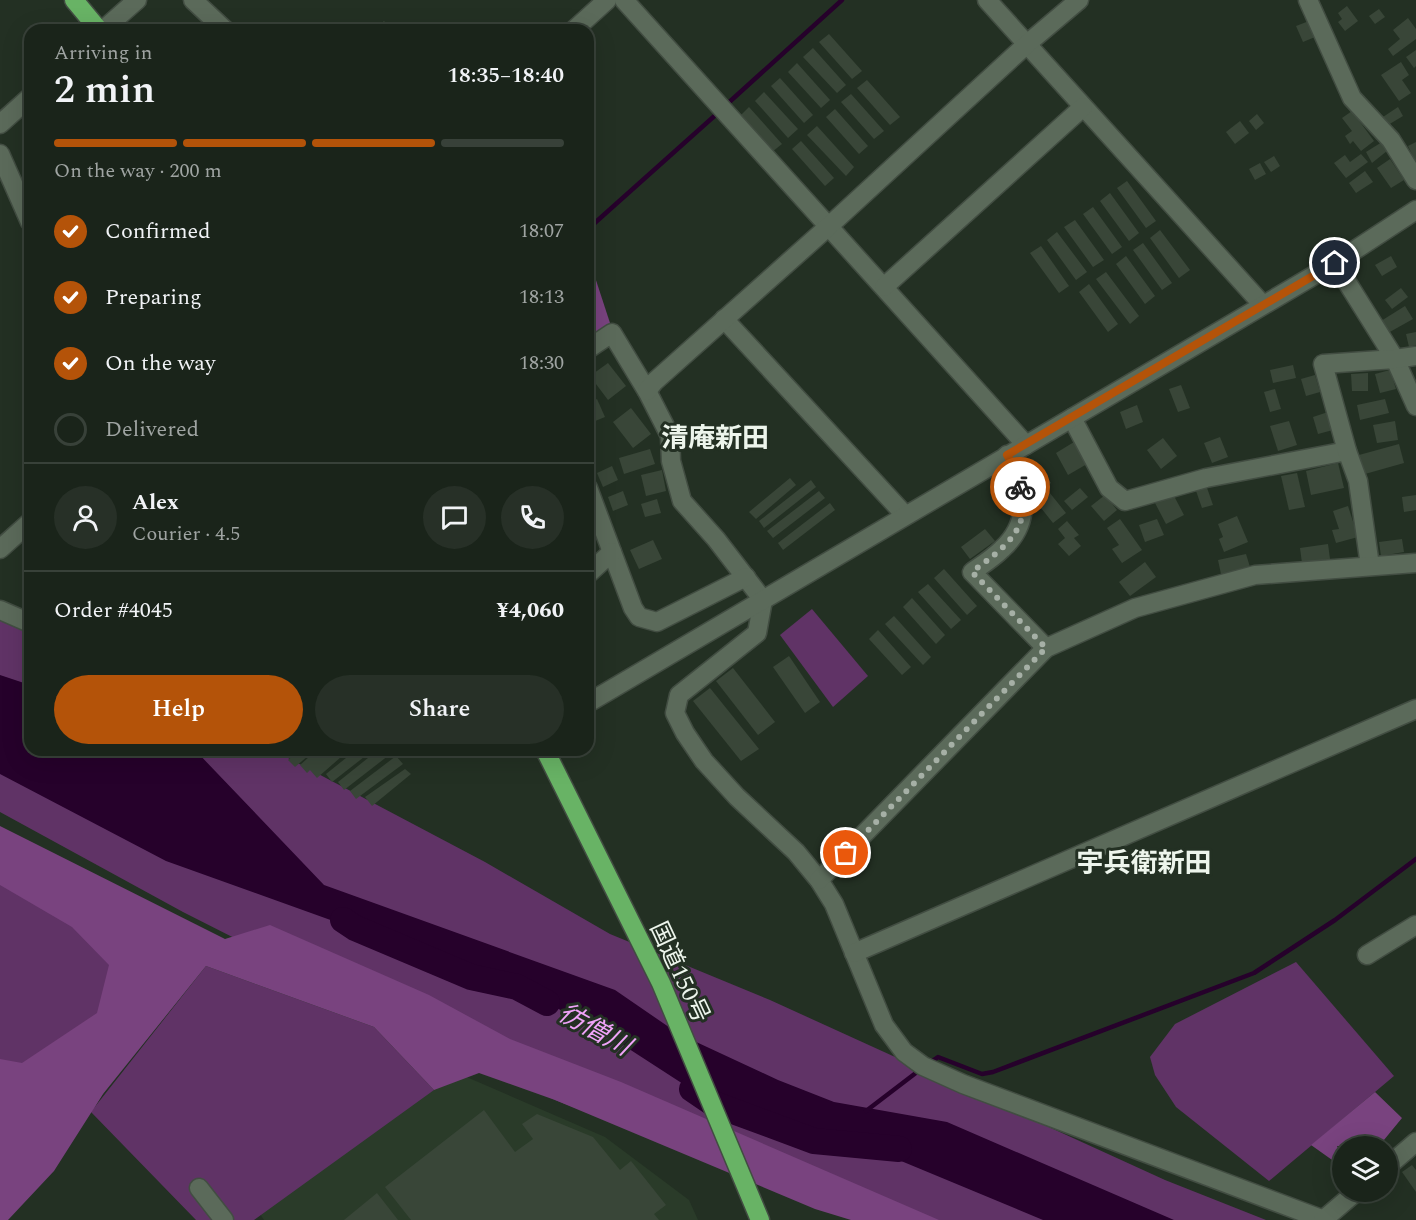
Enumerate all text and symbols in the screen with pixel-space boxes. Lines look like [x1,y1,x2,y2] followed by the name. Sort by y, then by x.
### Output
[54,38,152,68] text: Arriving in
[447,59,564,92] text: 18:35–18:40
[54,61,155,120] text: 2 min
[54,156,222,186] text: On the way · 200 m
[54,215,87,248] icon: check
[105,215,211,248] text: Confirmed
[519,216,564,246] text: 18:07
[1309,237,1360,288] pin
[1318,246,1351,279] icon: home
[54,281,87,314] icon: check
[105,281,202,314] text: Preparing
[519,282,564,312] text: 18:13
[54,347,87,380] icon: check
[105,347,216,380] text: On the way
[519,348,564,378] text: 18:30
[105,413,199,446] text: Delivered
[661,418,769,460] district label: 清庵新田
[990,457,1050,517] courier
[1004,471,1037,504] icon: bike
[54,486,117,549] button: person
[132,486,179,519] text: Alex
[423,486,486,549] button: chat
[501,486,564,549] button: phone
[132,519,240,549] text: Courier · 4.5
[54,594,173,627] text: Order #4045
[496,594,564,627] text: ¥4,060
[54,675,303,744] button: Help
[315,675,564,744] button: Share
[820,827,871,878] pin
[829,836,862,869] icon: bag
[1077,843,1212,885] district label: 宇兵衛新田
[640,916,718,1029] street label: 国道150号
[551,993,641,1068] water label: 彷僧川
[1332,1136,1398,1202] map controls
[1332,1136,1398,1202] button: layers

